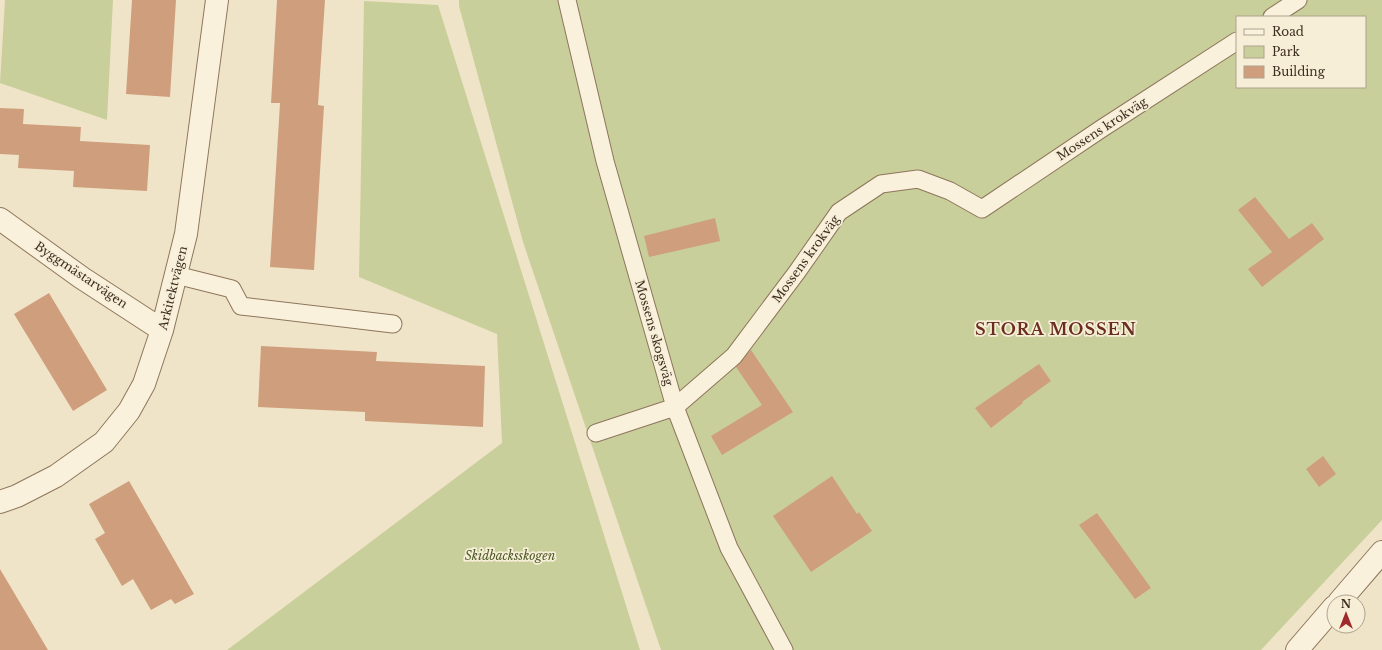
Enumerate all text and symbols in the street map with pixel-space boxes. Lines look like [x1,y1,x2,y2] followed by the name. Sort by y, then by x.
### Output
[1236,16,1366,88] legend
[1272,24,1304,39] text: Road
[1272,44,1300,59] text: Park
[1272,64,1326,79] text: Building
[1054,93,1150,163] street label: Mossens krokväg
[769,211,843,306] street label: Mossens krokväg
[32,238,131,311] street label: Byggmästarvägen
[155,244,190,332] street label: Arkitektvägen
[632,278,677,388] street label: Mossens skogsväg
[975,319,1137,339] district label: STORA MOSSEN
[465,548,556,563] park label: Skidbacksskogen
[1326,594,1366,634] north arrow
[1341,597,1352,611] text: N

